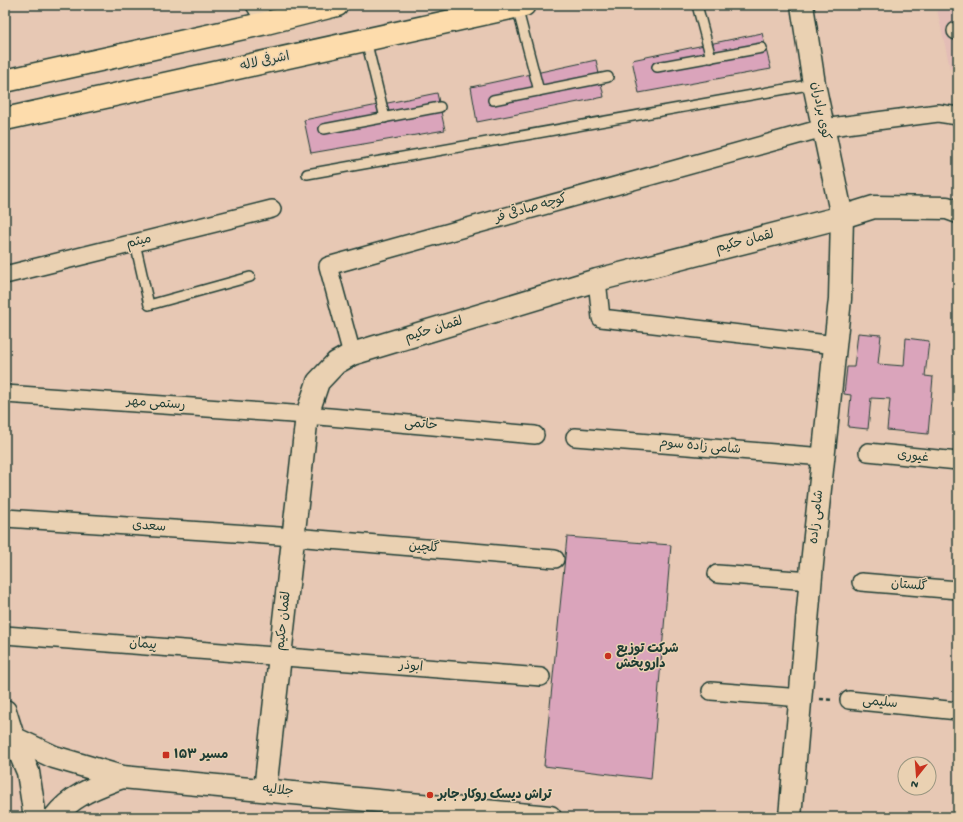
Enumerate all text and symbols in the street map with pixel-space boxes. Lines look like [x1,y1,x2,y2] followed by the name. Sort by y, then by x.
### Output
[238,47,291,75] street label: اشرفی لاله
[807,81,833,142] street label: کوی برادران
[491,189,569,227] street label: کوچه صادقی فر
[714,228,776,257] street label: لقمان حکیم
[125,232,153,253] street label: میثم
[403,314,465,347] street label: لقمان حکیم
[125,394,186,414] street label: رستمی مهر
[404,416,438,434] street label: حاتمی
[658,436,742,459] street label: شامی زاده سوم
[896,448,930,466] street label: غیوری
[807,489,827,545] street label: شامی زاده
[132,518,166,536] street label: سعدی
[408,537,441,557] street label: گلچین
[890,575,928,595] street label: گلستان
[273,591,296,652] street label: لقمان حکیم
[129,637,158,653] street label: پیمان
[616,642,679,672] place label: شرکت توزیع داروپخش
[603,651,613,661] marker: شرکت توزیع داروپخش
[397,658,424,676] street label: ابوذر
[862,694,898,712] street label: سلیمی
[174,748,228,763] place label: مسیر ۱۵۳
[161,750,171,760] marker: مسیر ۱۵۳
[897,756,937,796] north arrow
[909,777,920,790] text: N
[262,782,294,800] street label: جلالیه
[436,788,553,803] place label: تراش دیسک روکار جابر
[425,790,435,800] marker: تراش دیسک روکار جابر

